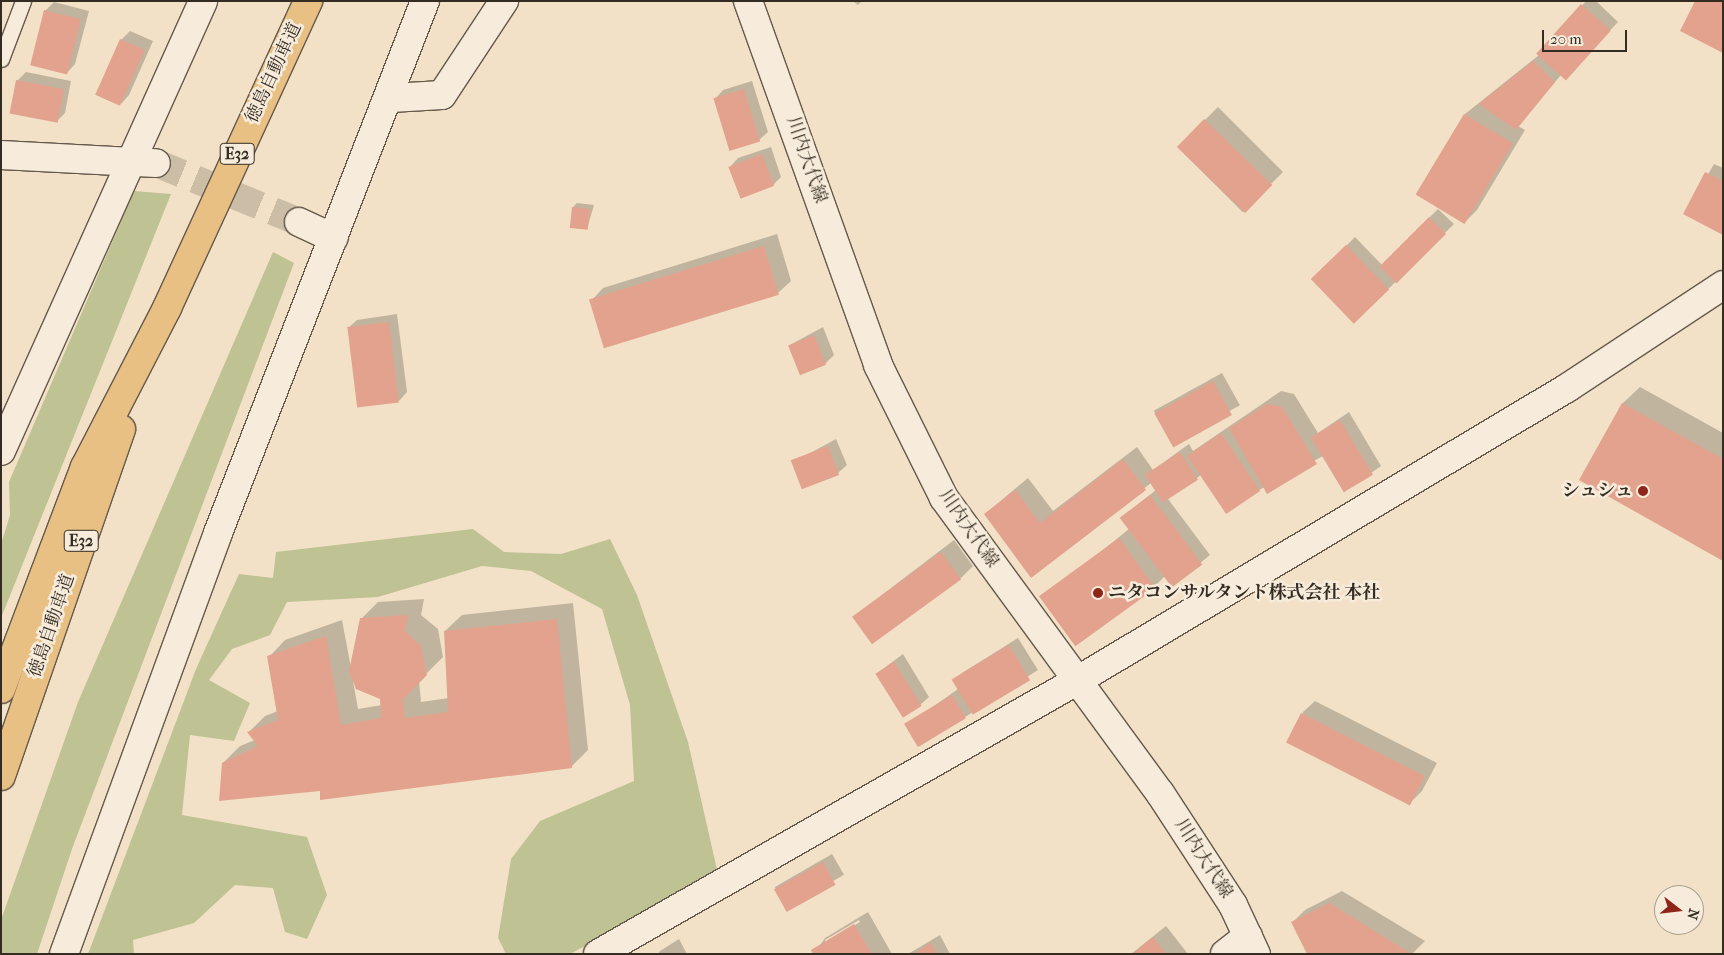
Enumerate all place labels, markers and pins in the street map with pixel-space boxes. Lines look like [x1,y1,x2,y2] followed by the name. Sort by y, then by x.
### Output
[1561,480,1633,502] place label: シュシュ
[1637,485,1649,497] marker: シュシュ
[1108,582,1382,604] place label: ニタコンサルタント株式会社 本社
[1092,587,1104,599] marker: ニタコンサルタント株式会社 本社

